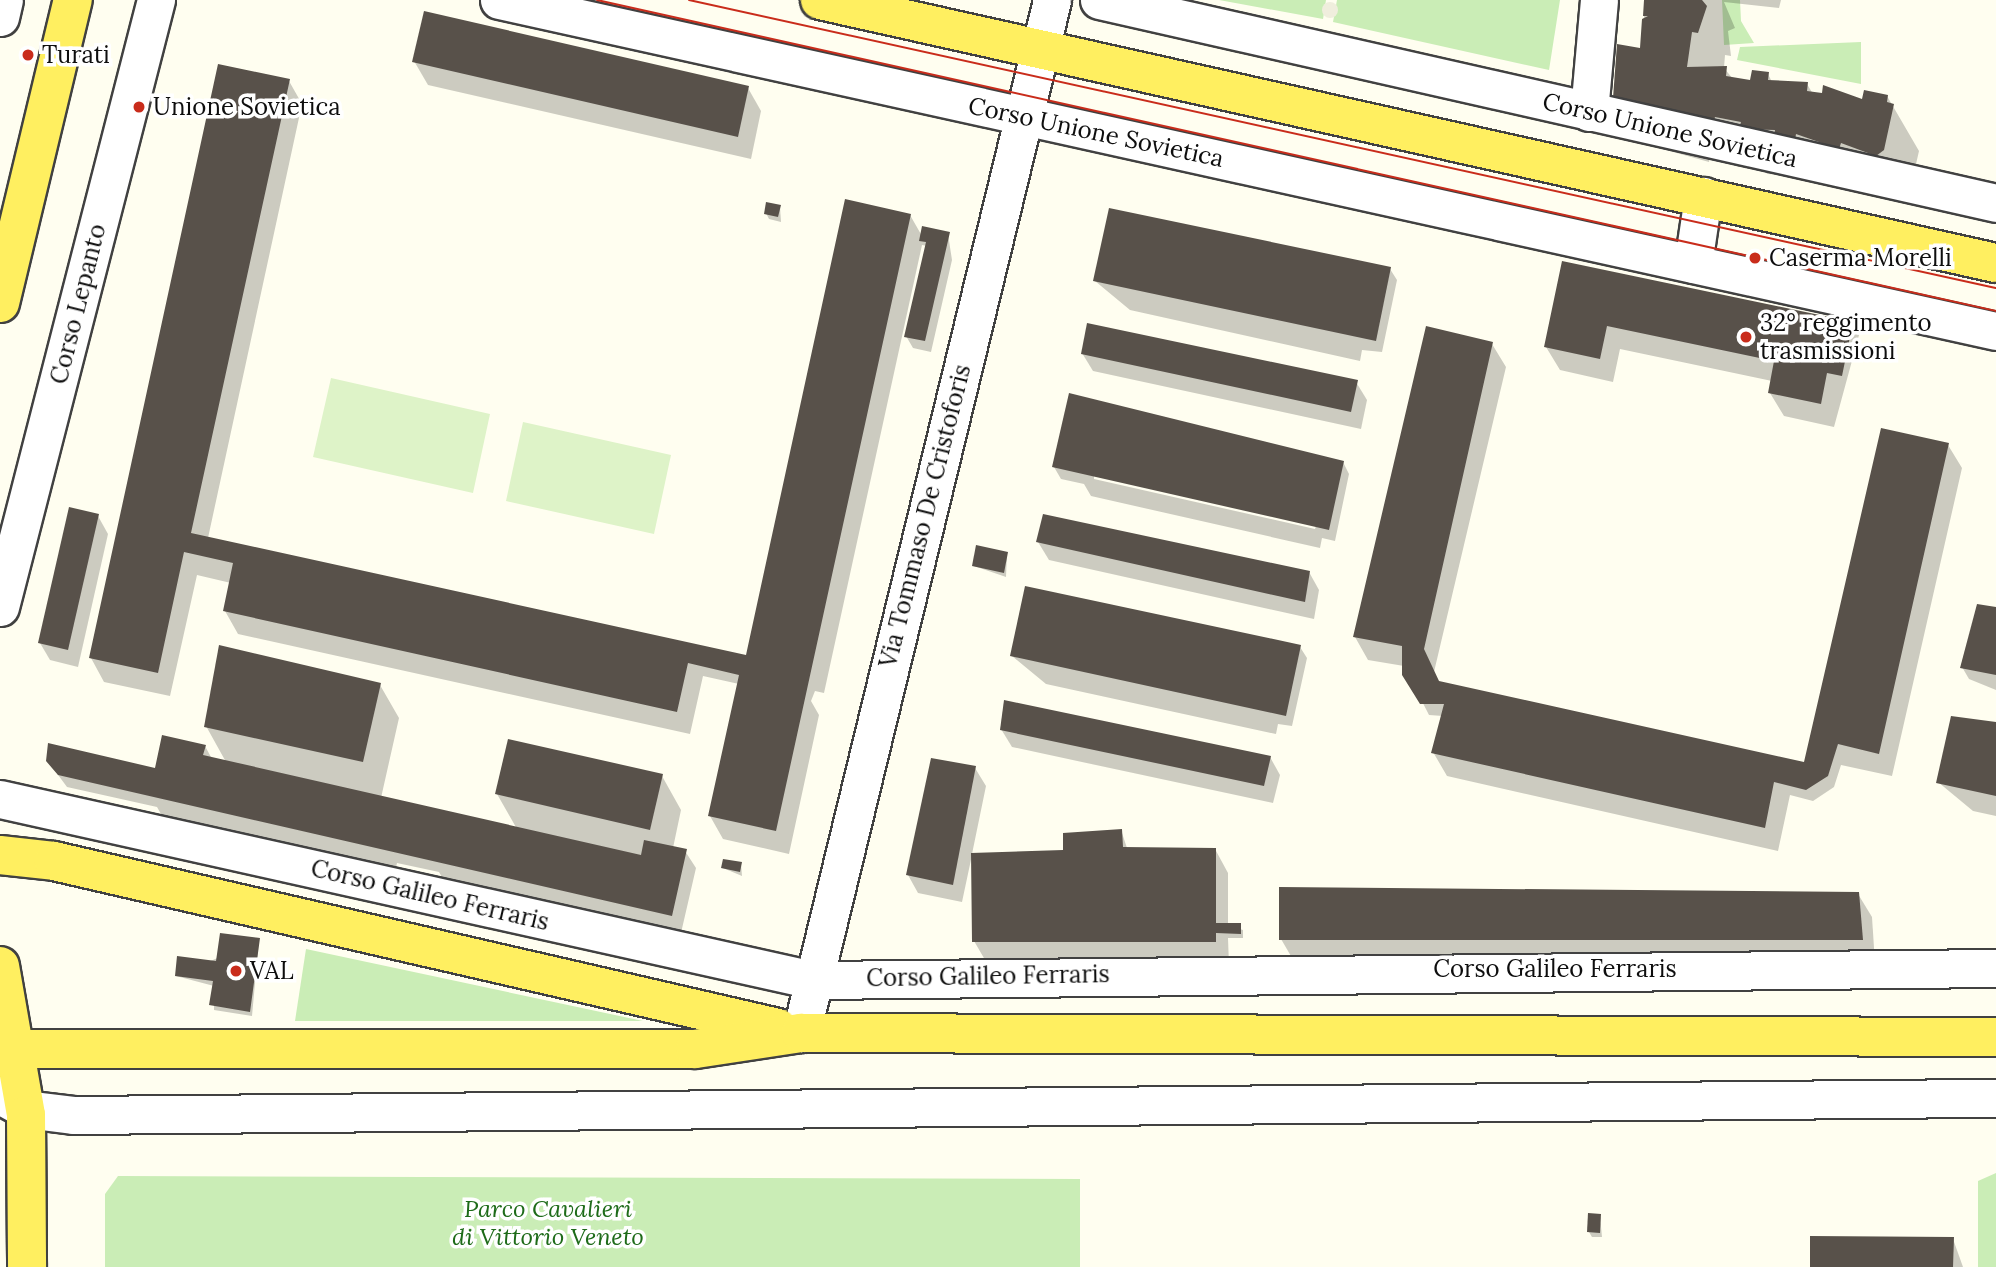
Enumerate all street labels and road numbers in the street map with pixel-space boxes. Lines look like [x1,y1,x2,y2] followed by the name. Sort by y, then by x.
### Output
[1540,87,1800,173] street label: Corso Unione Sovietica
[966,91,1226,173] street label: Corso Unione Sovietica
[44,221,112,387] street label: Corso Lepanto
[873,361,977,671] street label: Via Tommaso De Cristoforis
[308,854,552,936] street label: Corso Galileo Ferraris
[1433,955,1677,983] street label: Corso Galileo Ferraris
[866,959,1110,993] street label: Corso Galileo Ferraris

